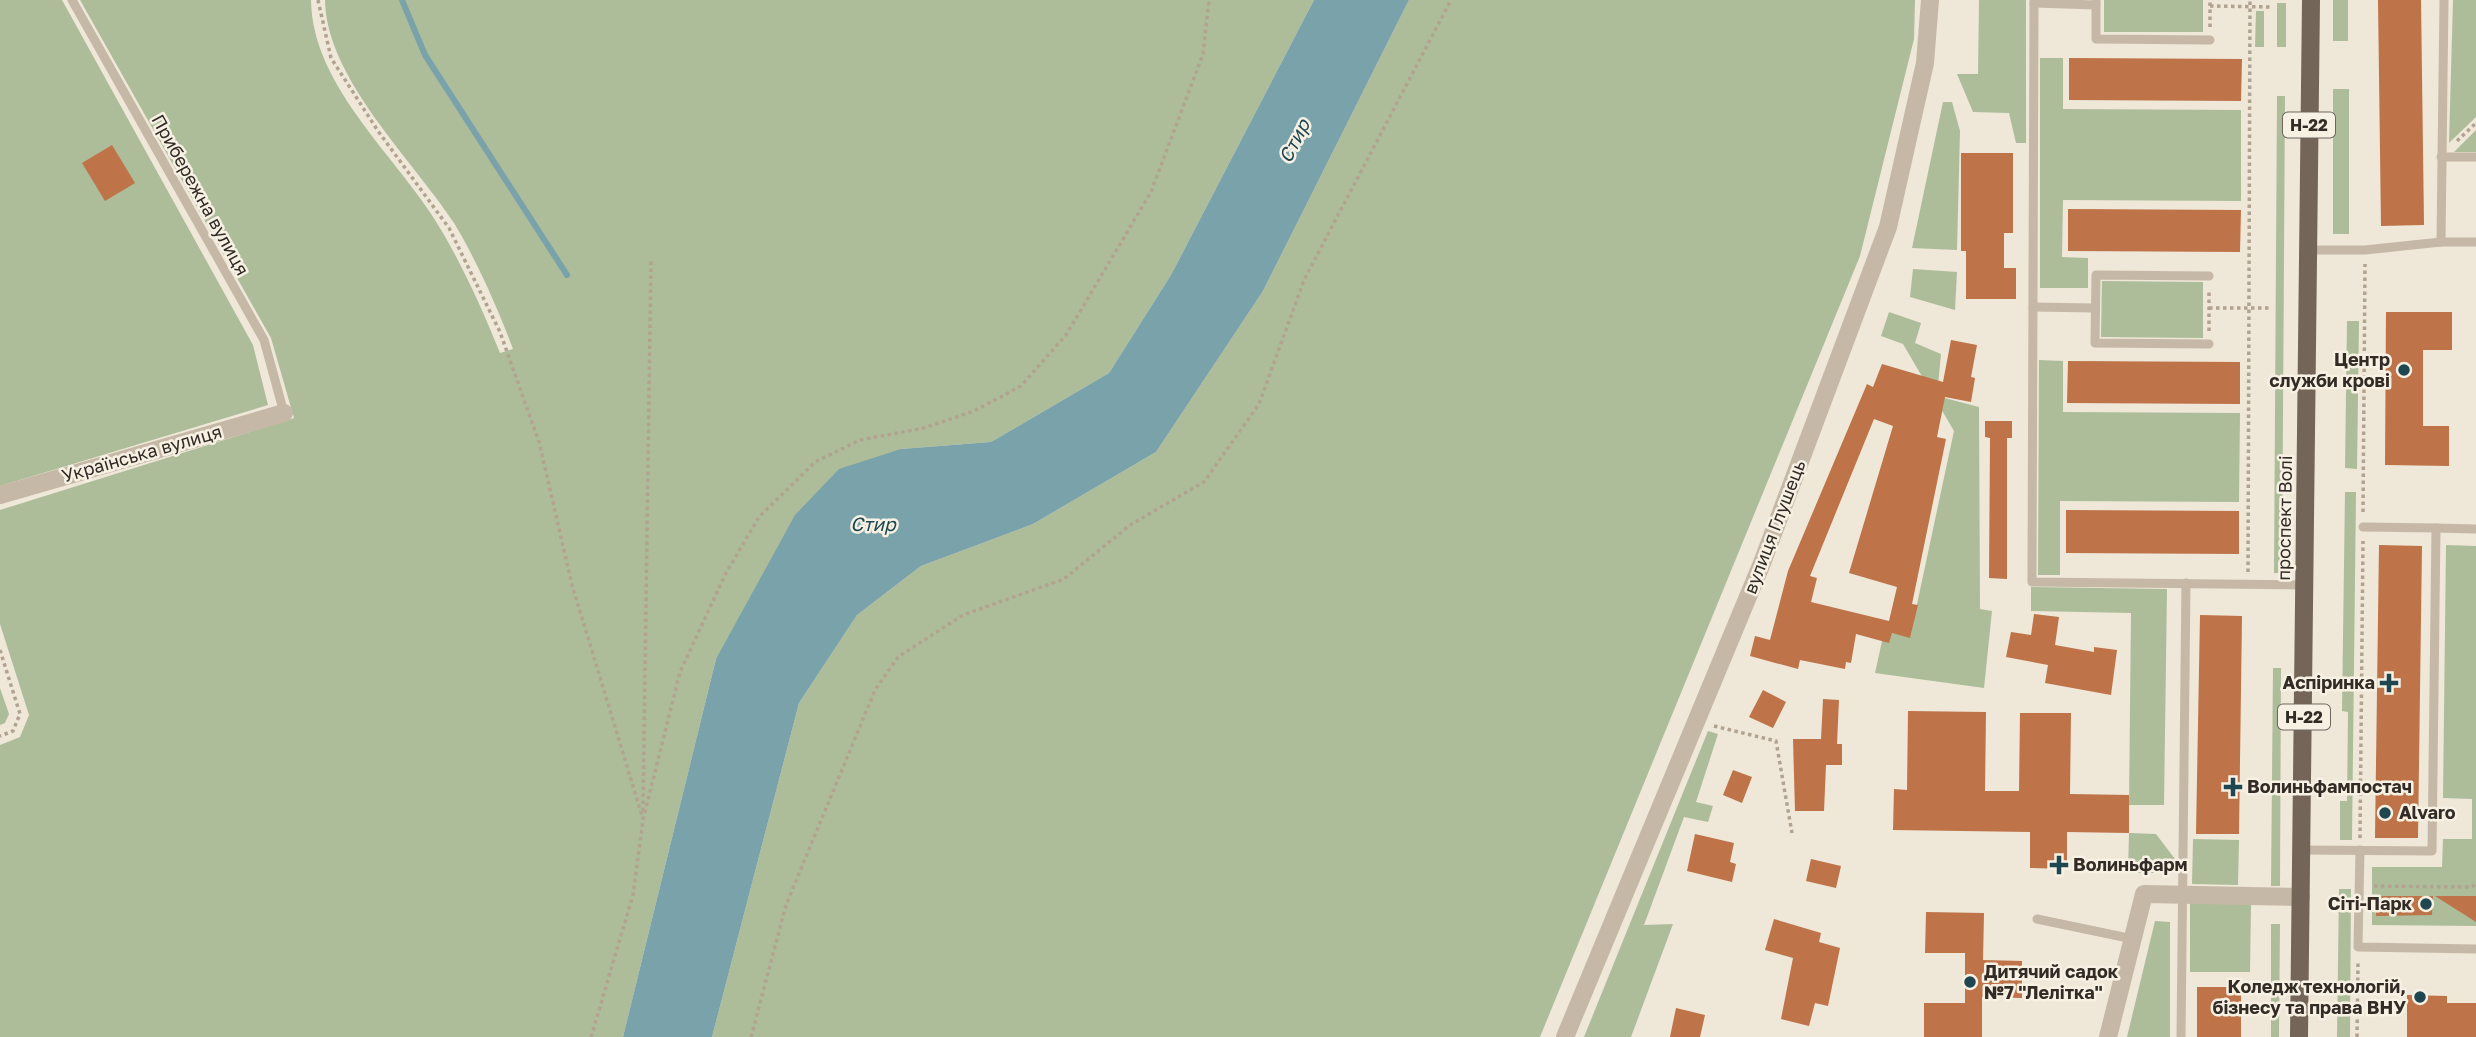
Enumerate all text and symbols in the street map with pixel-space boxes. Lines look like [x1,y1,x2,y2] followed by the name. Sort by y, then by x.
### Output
[147,110,254,279] street label: Прибережна вулиця
[2283,113,2335,138] road number: Н-22
[1273,114,1315,166] water label: Стир
[2269,348,2390,391] place label: Центр служби крові
[2396,362,2412,378] marker: Центр служби крові
[59,420,224,486] street label: Українська вулиця
[2272,455,2296,581] street label: проспект Волі
[1738,457,1810,597] street label: вулиця Глушець
[850,512,897,535] water label: Стир
[2283,671,2375,693] place label: Аспіринка
[2381,675,2397,691] marker: Аспіринка
[2278,704,2330,730] road number: Н-22
[2247,775,2412,797] place label: Волиньфампостач
[2225,779,2241,795] marker: Волиньфампостач
[2399,801,2456,823] place label: Alvaro
[2377,805,2393,821] marker: Alvaro
[2073,853,2187,875] place label: Волиньфарм
[2051,857,2067,873] marker: Волиньфарм
[2328,892,2413,914] place label: Сіті-Парк
[2418,896,2434,912] marker: Сіті-Парк
[1984,960,2119,1003] place label: Дитячий садок №7 "Лелітка"
[1962,974,1978,990] marker: Дитячий садок №7 "Лелітка"
[2213,975,2406,1018] place label: Коледж технологій, бізнесу та права ВНУ
[2412,989,2428,1005] marker: Коледж технологій, бізнесу та права ВНУ

